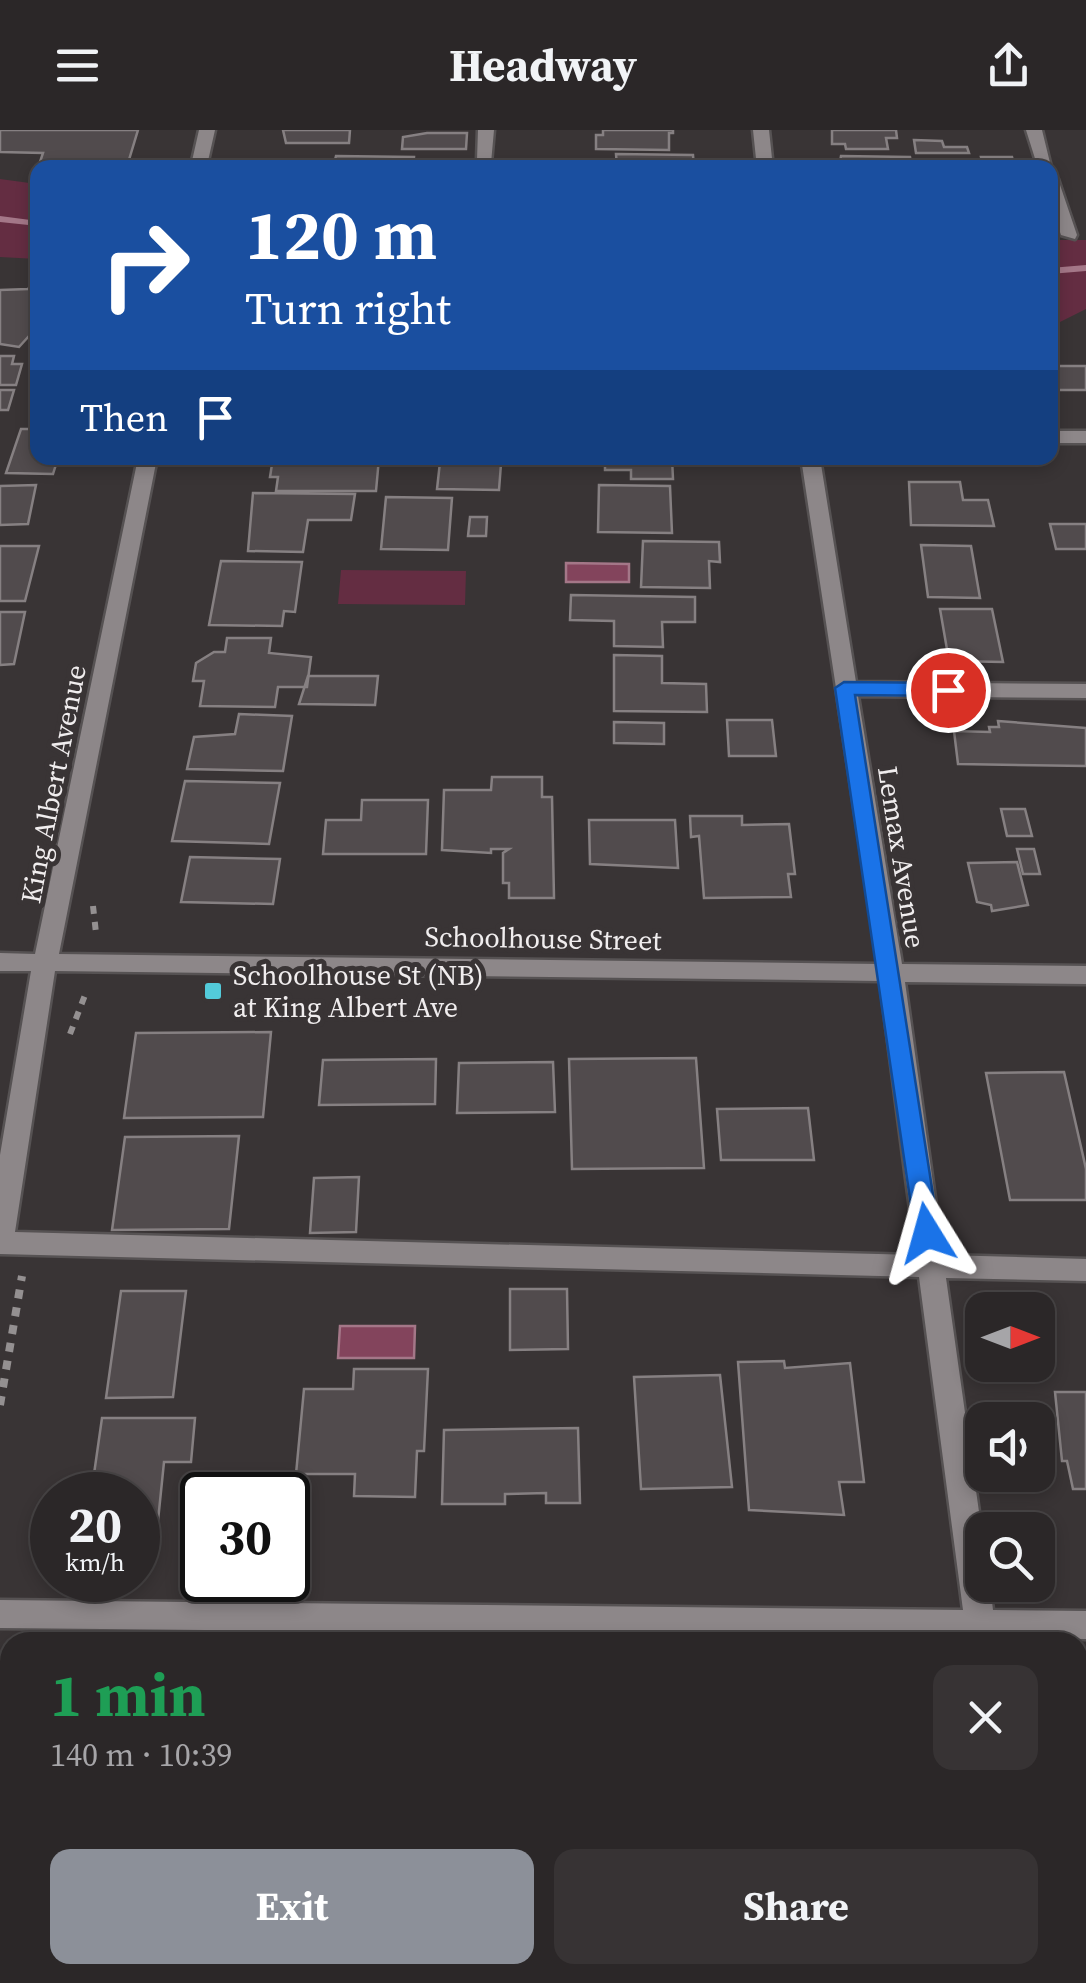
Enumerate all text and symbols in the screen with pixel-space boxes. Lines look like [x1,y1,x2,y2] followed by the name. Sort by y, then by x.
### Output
[449,34,637,96] text: Headway
[50,38,105,93] icon: menu
[981,38,1036,93] icon: share
[245,186,437,282] text: 120 m
[80,200,210,330] icon: right
[245,277,451,339] text: Turn right
[188,390,243,445] icon: arrive
[80,392,168,444] text: Then
[906,648,991,733] pin
[11,661,95,907] street label: King Albert Avenue
[921,663,976,718] icon: arrive
[869,763,935,951] street label: Lemax Avenue
[424,917,663,959] street label: Schoolhouse Street
[233,956,484,1026] place label: Schoolhouse St (NB) at King Albert Ave
[202,980,224,1002] marker: Schoolhouse St (NB) at King Albert Ave
[875,1181,979,1285] position arrow
[965,1292,1055,1382] north arrow
[965,1292,1055,1602] map controls
[965,1402,1055,1492] button: sound
[180,1472,310,1602] speed limit sign: 30
[68,1490,122,1559] text: 20
[965,1512,1055,1602] button: search
[65,1545,125,1579] text: km/h
[50,1654,206,1736] text: 1 min
[933,1665,1038,1770] button: close
[50,1733,232,1777] text: 140 m · 10:39
[50,1849,534,1964] button: Exit
[554,1849,1038,1964] button: Share

